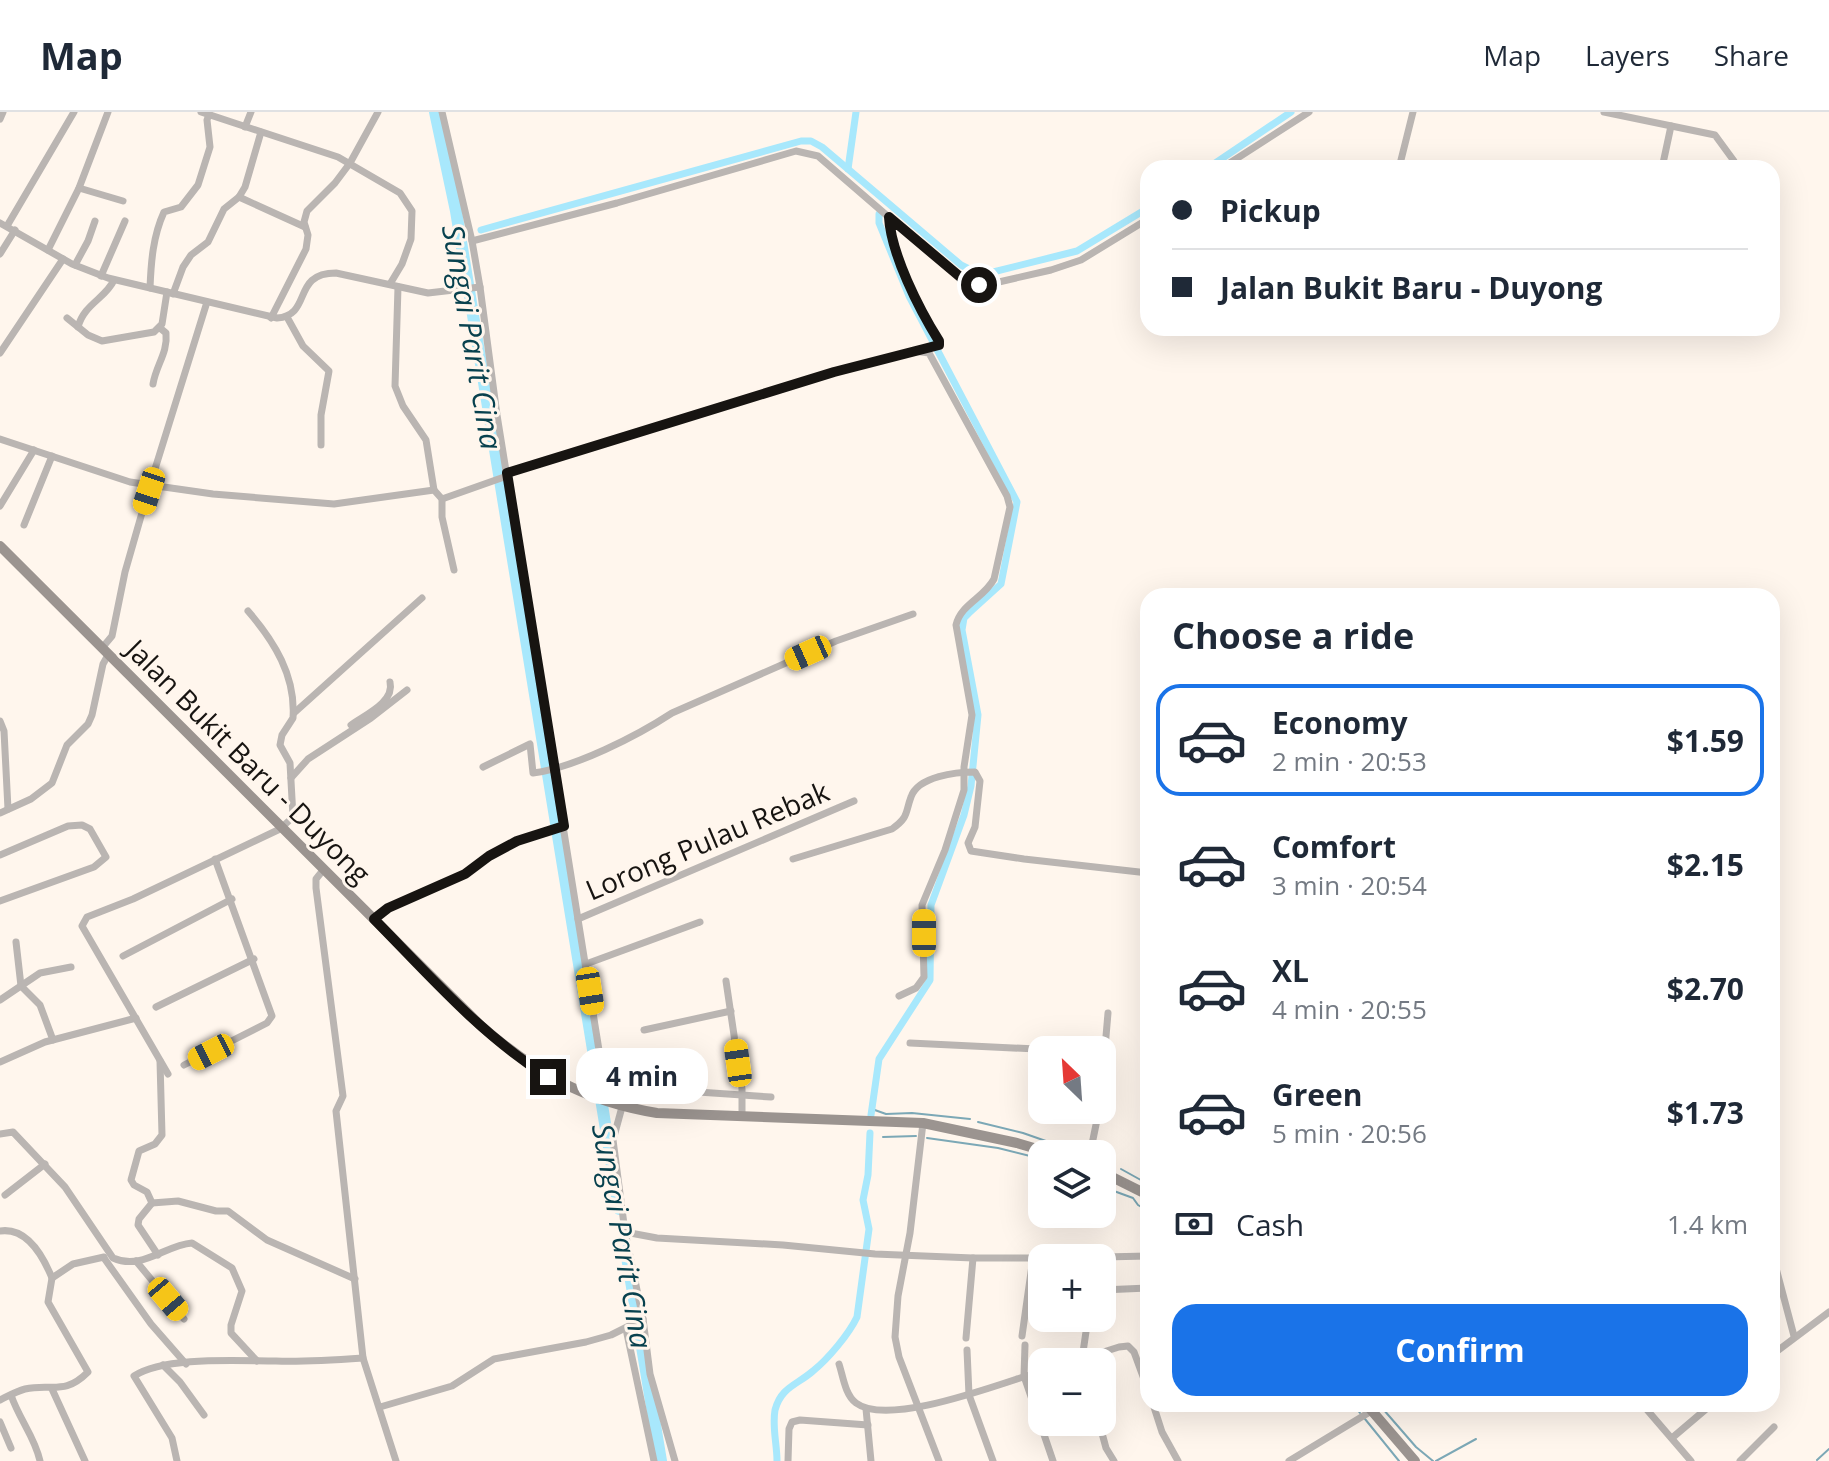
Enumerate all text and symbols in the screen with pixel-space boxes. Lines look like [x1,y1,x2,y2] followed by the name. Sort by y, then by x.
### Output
[40,29,123,81] text: Map
[1483,36,1541,74] text: Map
[1585,36,1670,74] text: Layers
[1714,36,1789,74] text: Share
[1220,190,1321,231] text: Pickup
[433,221,513,453] water label: Sungai Parit Cina
[961,267,997,303] route start
[1220,267,1602,308] text: Jalan Bukit Baru - Duyong
[130,464,168,518] car
[1172,611,1414,660] text: Choose a ride
[116,628,379,891] street label: Jalan Bukit Baru - Duyong
[781,632,835,674] car
[1272,702,1408,743] text: Economy
[1176,704,1248,776] icon: car
[1667,720,1744,761] text: $1.59
[1272,743,1427,779] text: 2 min · 20:53
[580,771,835,908] street label: Lorong Pulau Rebak
[1272,826,1396,867] text: Comfort
[1176,828,1248,900] icon: car
[1667,844,1744,885] text: $2.15
[1272,867,1427,903] text: 3 min · 20:54
[912,909,936,957] car
[1272,950,1309,991] text: XL
[1176,952,1248,1024] icon: car
[574,965,606,1017] car
[1667,968,1744,1009] text: $2.70
[1272,991,1427,1027] text: 4 min · 20:55
[184,1030,238,1074] car
[1028,1036,1116,1124] north arrow
[1028,1036,1116,1436] map controls
[723,1038,753,1088] car
[576,1049,708,1105] callout: 4 min
[606,1058,678,1094] text: 4 min
[530,1059,566,1095] route end
[1272,1074,1363,1115] text: Green
[1176,1076,1248,1148] icon: car
[1667,1092,1744,1133] text: $1.73
[1272,1115,1427,1151] text: 5 min · 20:56
[583,1120,663,1352] water label: Sungai Parit Cina
[1028,1140,1116,1228] button: layers
[1172,1202,1216,1246] icon: cash
[1236,1204,1304,1245] text: Cash
[1667,1206,1748,1242] text: 1.4 km
[1028,1244,1116,1332] button: +
[143,1273,193,1325] car
[1172,1304,1748,1396] button: Confirm
[1028,1348,1116,1436] button: −

